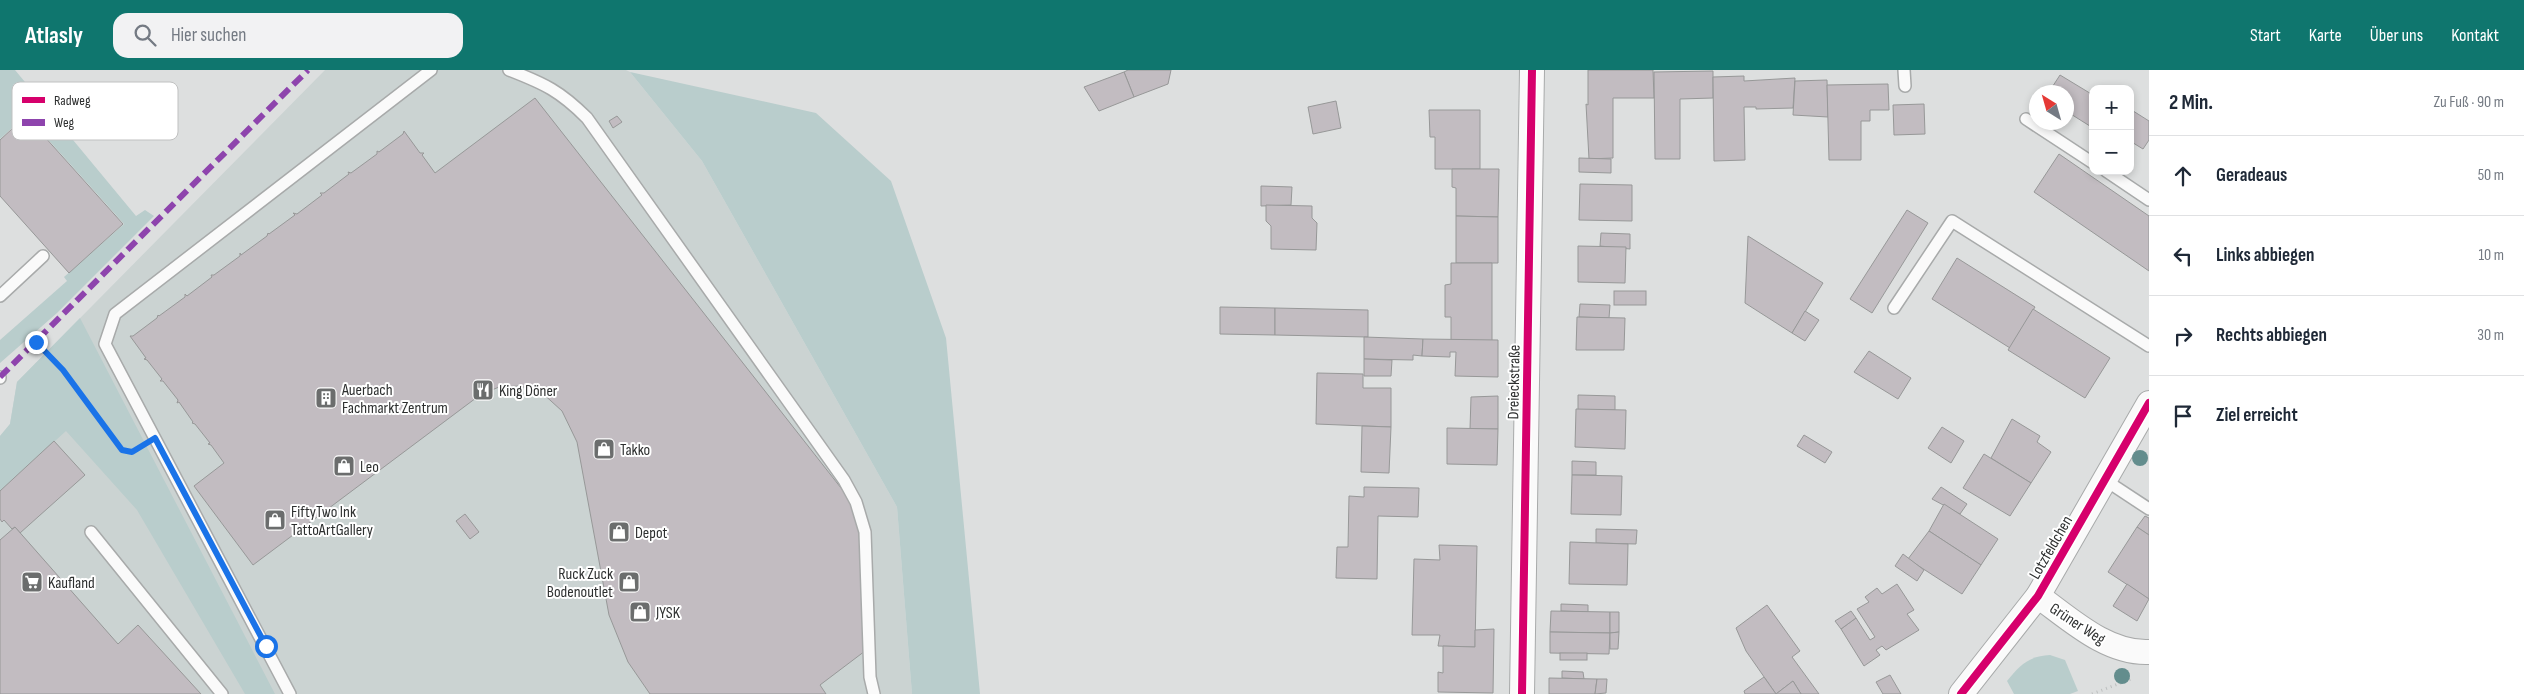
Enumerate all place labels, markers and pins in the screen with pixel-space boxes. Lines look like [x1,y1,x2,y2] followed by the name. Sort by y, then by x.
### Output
[471,378,495,402] restaurant icon: King Döner
[341,381,448,418] place label: Auerbach Fachmarkt Zentrum
[499,382,558,401] place label: King Döner
[314,386,338,410] building icon: Auerbach Fachmarkt Zentrum
[592,437,616,461] shop icon: Takko
[620,441,650,460] place label: Takko
[332,454,356,478] shop icon: Leo
[360,458,379,477] place label: Leo
[291,503,373,540] place label: FiftyTwo Ink TattoArtGallery
[263,508,287,532] shop icon: FiftyTwo Ink TattoArtGallery
[607,520,631,544] shop icon: Depot
[635,524,668,543] place label: Depot
[547,565,613,602] place label: Ruck Zuck Bodenoutlet
[20,570,44,594] supermarket icon: Kaufland
[617,570,641,594] shop icon: Ruck Zuck Bodenoutlet
[48,574,95,593] place label: Kaufland
[628,600,652,624] shop icon: JYSK
[655,604,681,623] place label: JYSK

